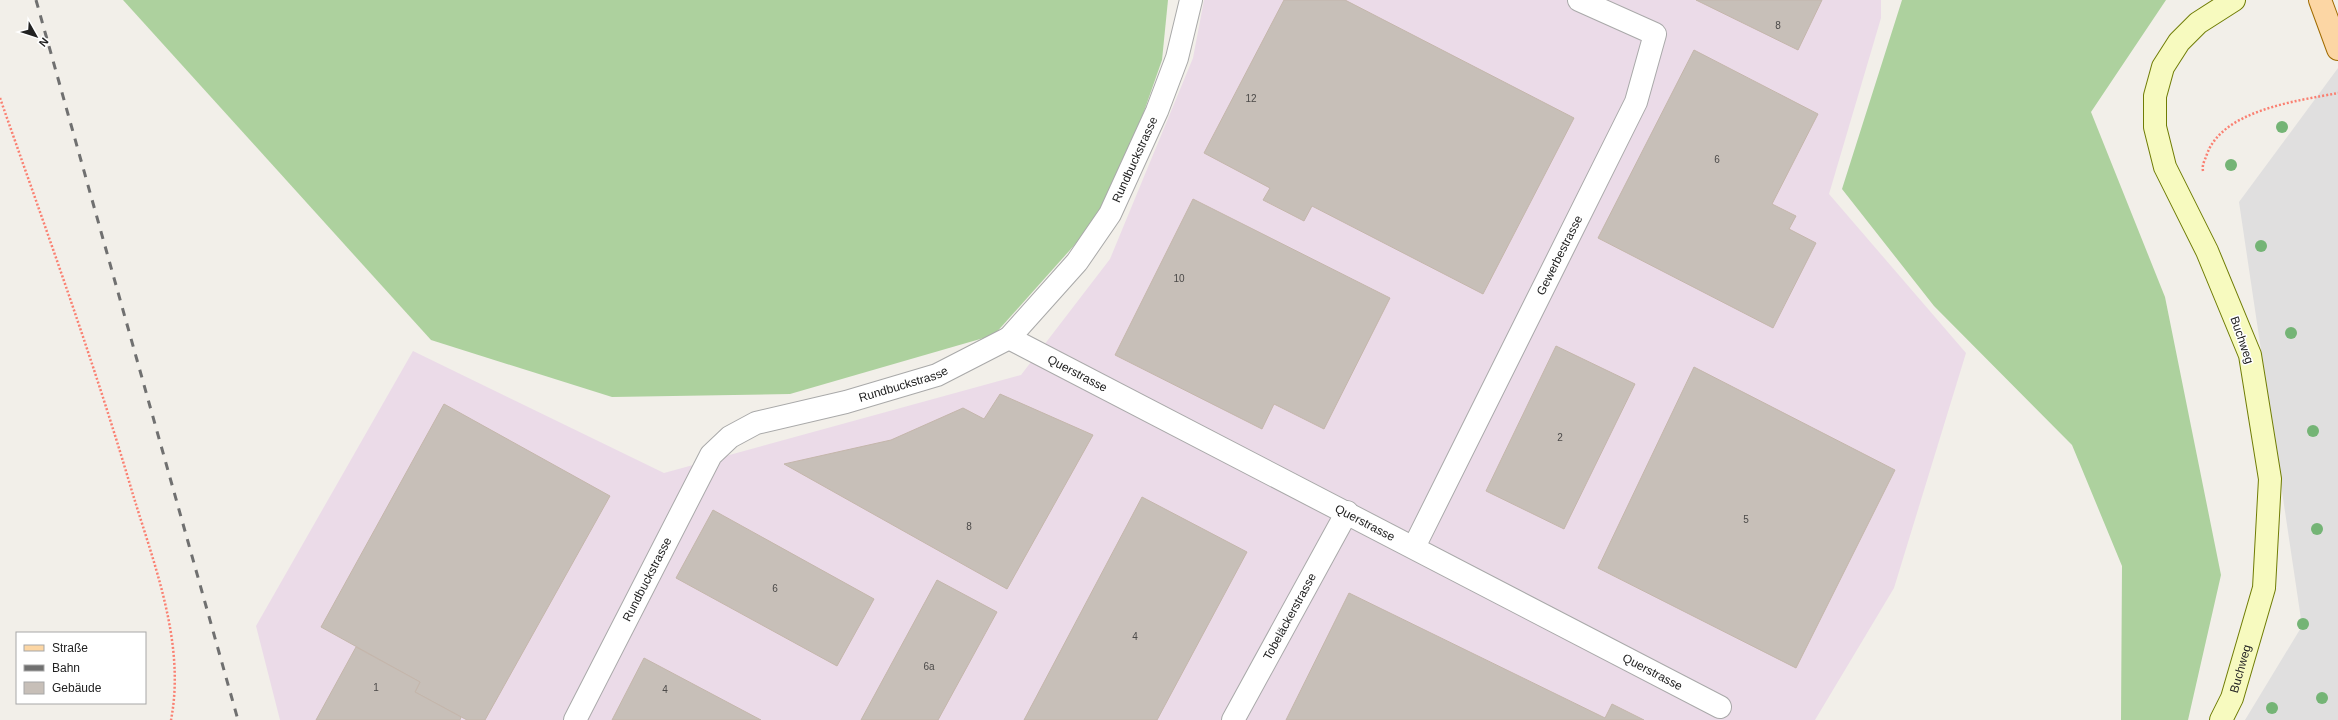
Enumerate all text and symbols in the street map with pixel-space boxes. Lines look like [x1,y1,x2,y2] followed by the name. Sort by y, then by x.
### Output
[16,16,56,56] north arrow
[1775,20,1781,31] house number: 8
[37,35,51,49] text: N
[1245,93,1257,104] house number: 12
[1109,114,1161,205] street label: Rundbuckstrasse
[1714,154,1720,165] house number: 6
[1534,213,1585,298] street label: Gewerbestrasse
[1173,273,1185,284] house number: 10
[2227,314,2257,366] street label: Buchweg
[1045,352,1110,395] street label: Querstrasse
[857,363,951,405] street label: Rundbuckstrasse
[1557,432,1563,443] house number: 2
[1333,501,1397,544] street label: Querstrasse
[1743,514,1749,525] house number: 5
[966,521,972,532] house number: 8
[620,535,675,624] street label: Rundbuckstrasse
[1260,570,1319,662] street label: Tobeläckerstrasse
[772,583,778,594] house number: 6
[1132,631,1138,642] house number: 4
[16,632,146,704] legend
[52,641,88,655] text: Straße
[2227,643,2254,694] street label: Buchweg
[1620,651,1685,693] street label: Querstrasse
[52,661,80,675] text: Bahn
[923,661,935,672] house number: 6a
[52,681,102,695] text: Gebäude
[373,682,379,693] house number: 1
[662,684,668,695] house number: 4

